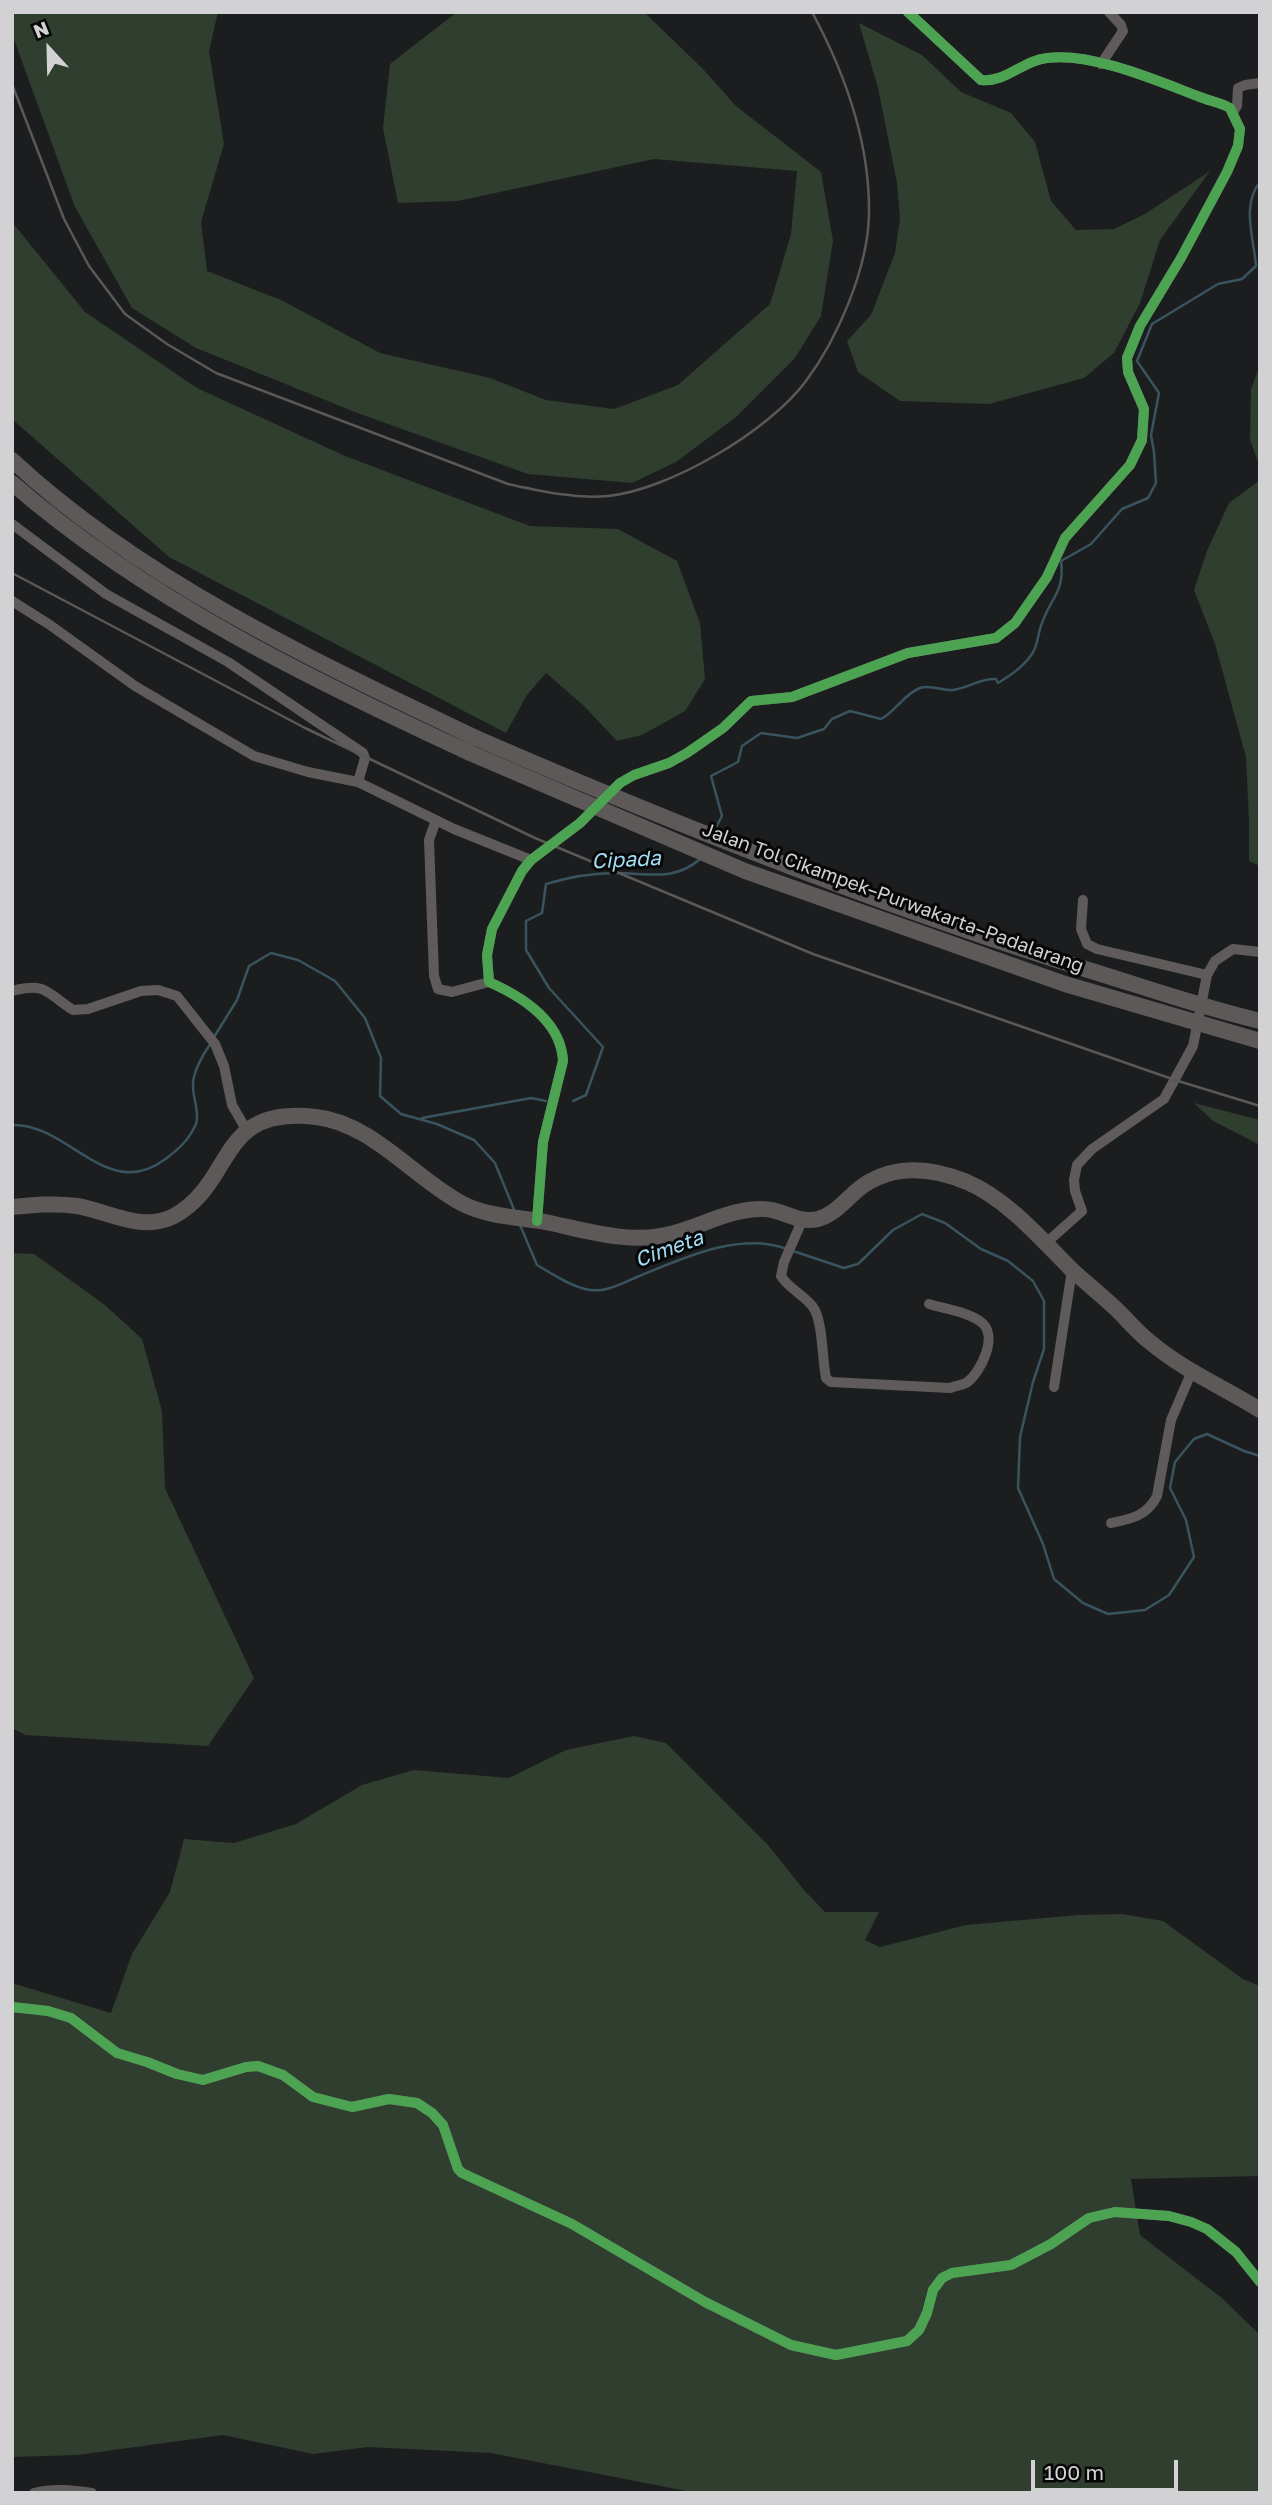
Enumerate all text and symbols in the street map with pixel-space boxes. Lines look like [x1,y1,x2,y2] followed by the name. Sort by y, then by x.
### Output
[14,14,84,84] north arrow
[30,16,52,42] text: N
[699,818,1087,978] street label: Jalan Tol Cikampek–Purwakarta–Padalarang
[591,846,661,874] water label: Cipada
[631,1225,707,1273] water label: Cimeta
[1034,2446,1181,2490] scale bar
[1044,2459,1104,2485] text: 100 m

